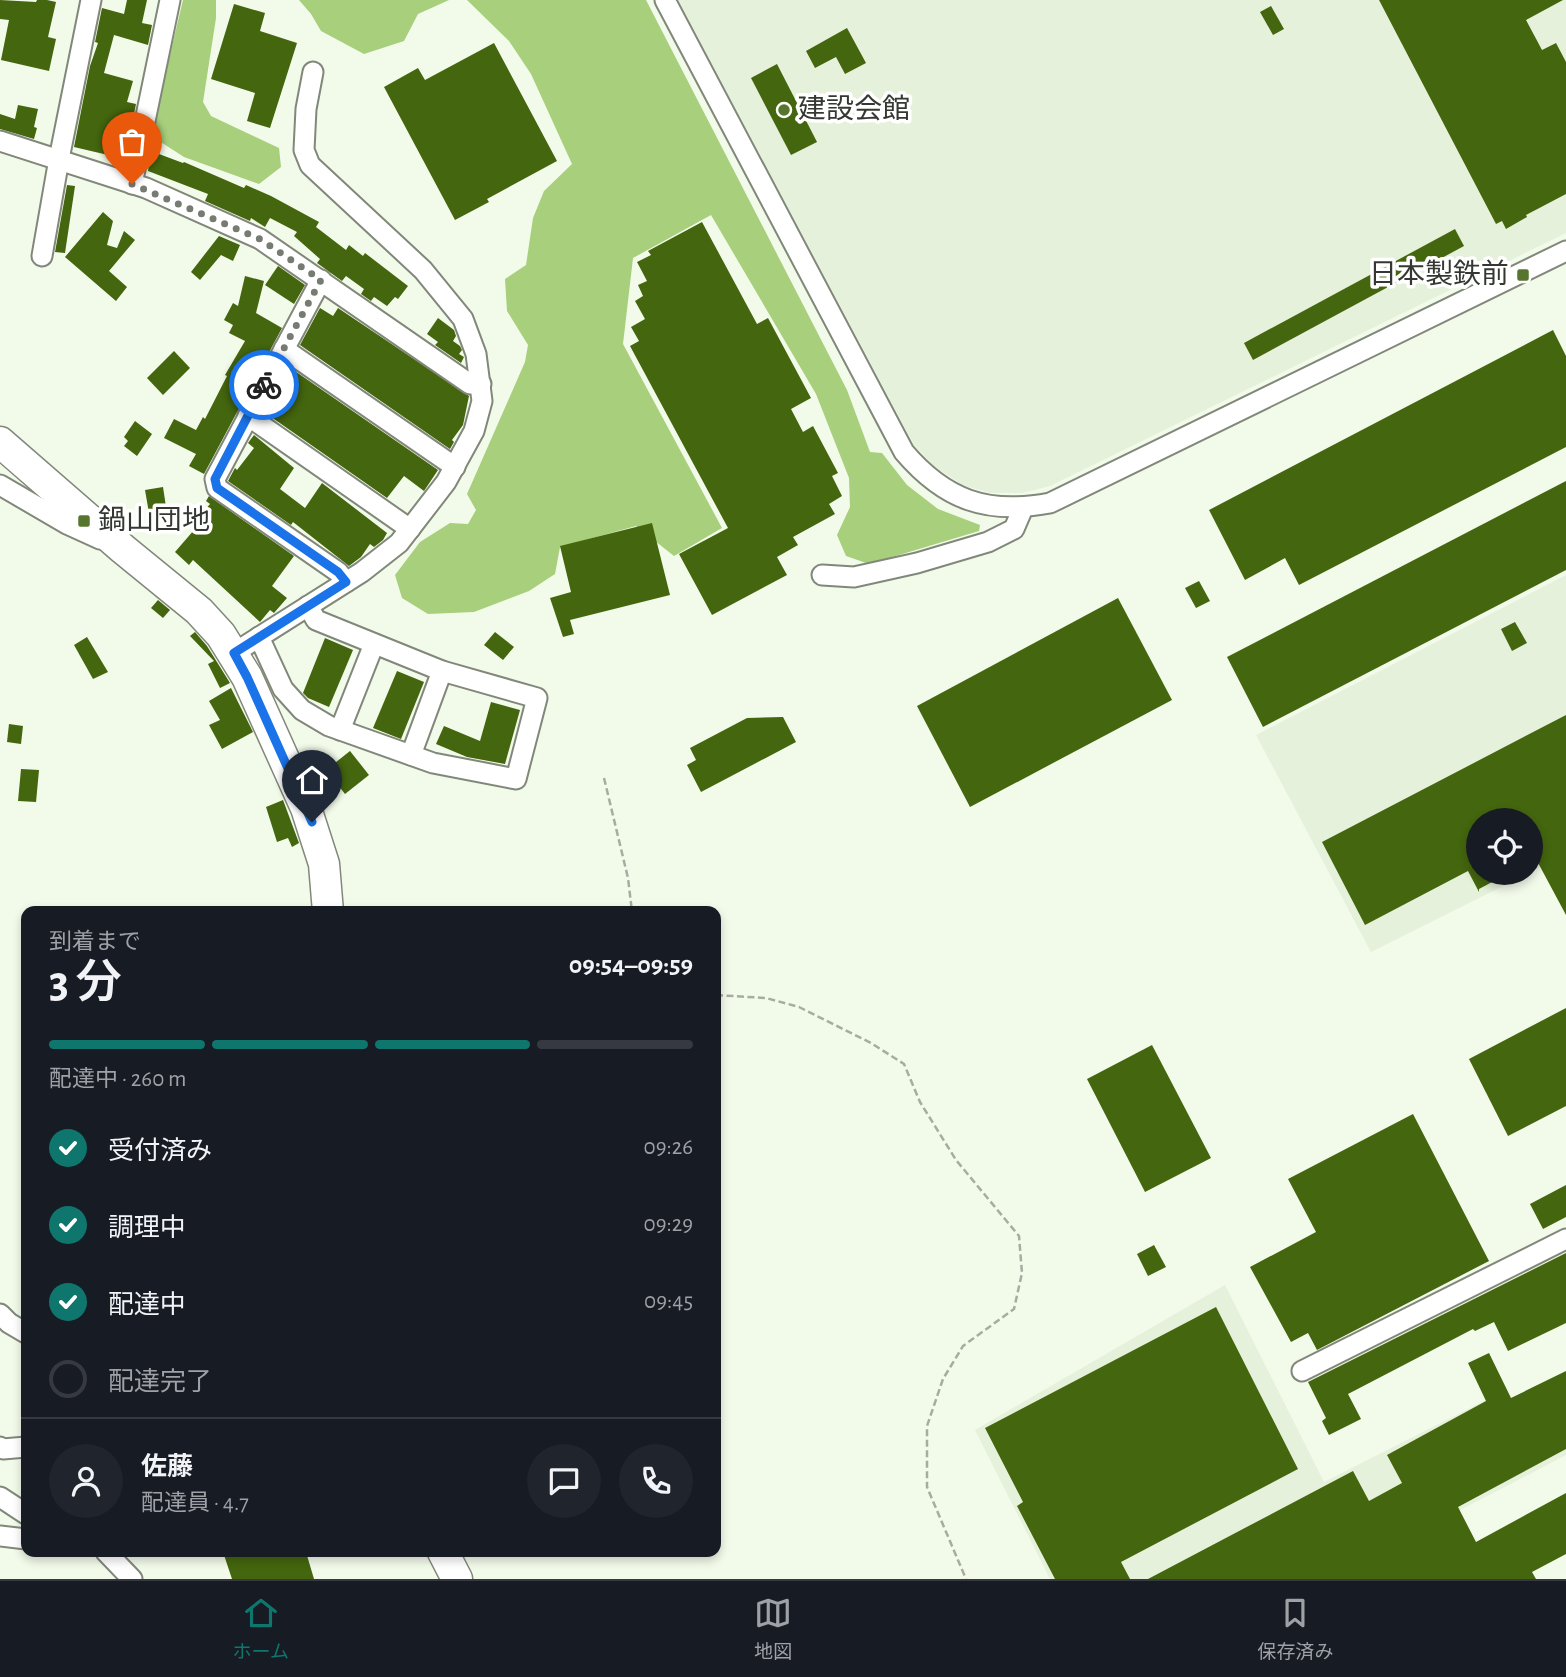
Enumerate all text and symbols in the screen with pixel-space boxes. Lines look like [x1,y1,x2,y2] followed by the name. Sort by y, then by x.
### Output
[798,94,910,124] place label: 建設会館
[776,102,792,118] marker: 建設会館
[102,112,162,184] pin
[113,123,151,161] icon: bag
[1369,259,1509,289] place label: 日本製鉄前
[1515,267,1531,283] marker: 日本製鉄前
[229,350,299,420] courier
[245,366,283,404] icon: bike
[98,505,210,535] place label: 鍋山団地
[76,513,92,529] marker: 鍋山団地
[282,750,342,822] pin
[293,761,331,799] icon: home
[1466,808,1543,885] map controls
[1466,808,1543,885] button: locate
[49,931,141,954] text: 到着まで
[569,952,693,978] text: 09:54–09:59
[49,960,122,1006] text: 3 分
[49,1068,186,1091] text: 配達中 · 260 m
[49,1129,87,1167] icon: check
[644,1136,693,1159] text: 09:26
[108,1138,212,1164] text: 受付済み
[49,1206,87,1244] icon: check
[644,1213,693,1236] text: 09:29
[108,1215,186,1241] text: 調理中
[49,1283,87,1321] icon: check
[644,1290,693,1313] text: 09:45
[108,1292,186,1318] text: 配達中
[108,1369,212,1395] text: 配達完了
[49,1444,123,1518] button: person
[527,1444,601,1518] button: chat
[619,1444,693,1518] button: phone
[141,1454,193,1480] text: 佐藤
[141,1492,249,1515] text: 配達員 · 4.7
[233,1594,289,1664] tab: ホーム
[754,1594,792,1664] tab: 地図
[1257,1594,1333,1664] tab: 保存済み

